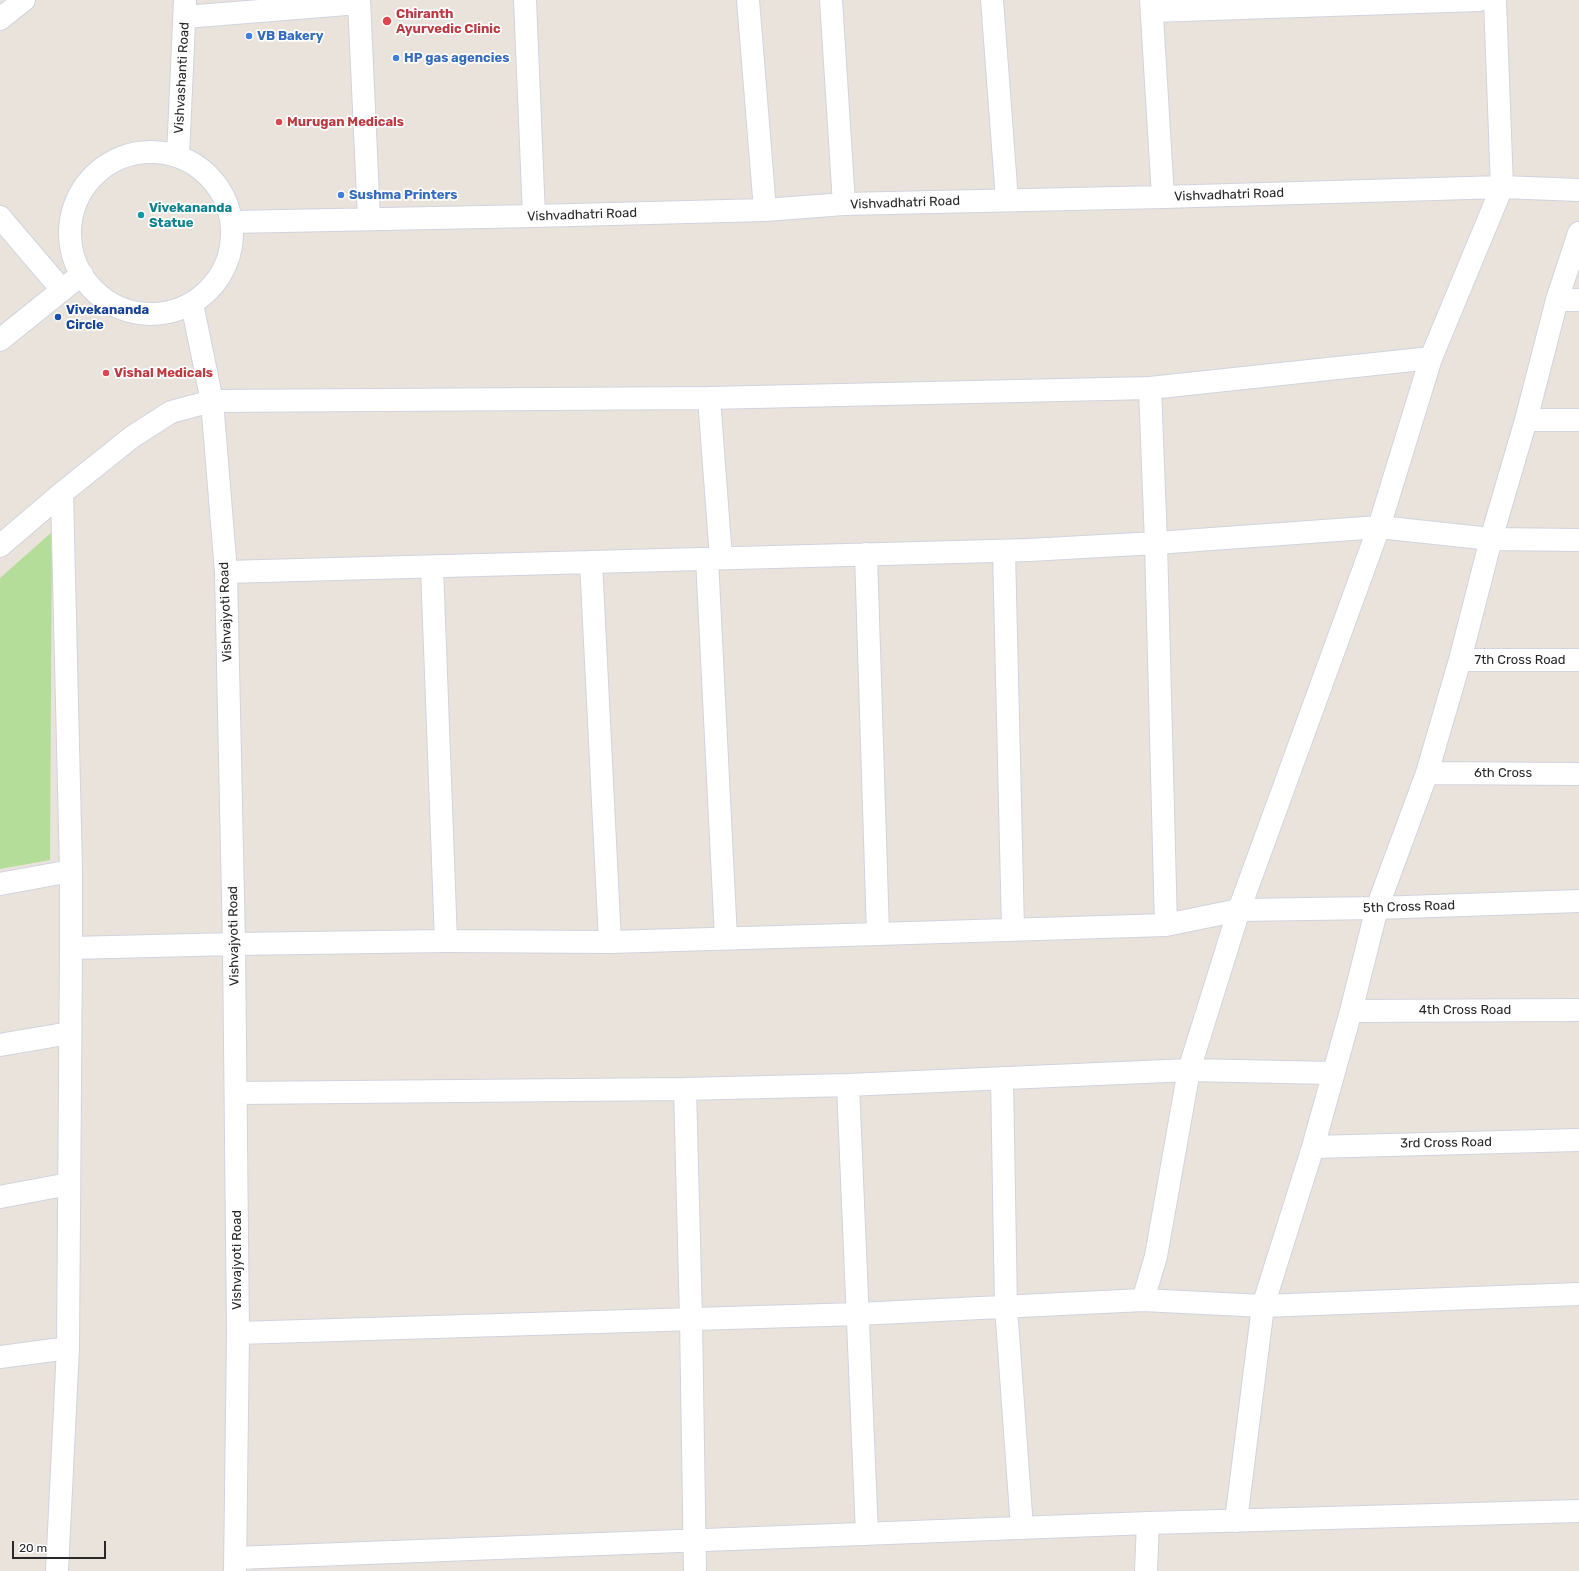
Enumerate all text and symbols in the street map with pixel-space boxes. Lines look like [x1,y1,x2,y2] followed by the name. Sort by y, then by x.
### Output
[396,6,501,37] place label: Chiranth Ayurvedic Clinic
[381,15,393,27] marker: Chiranth Ayurvedic Clinic
[171,22,193,134] street label: Vishvashanti Road
[257,28,323,44] place label: VB Bakery
[244,31,254,41] marker: VB Bakery
[404,50,509,66] place label: HP gas agencies
[391,53,401,63] marker: HP gas agencies
[287,114,404,130] place label: Murugan Medicals
[274,117,284,127] marker: Murugan Medicals
[1174,185,1284,205] street label: Vishvadhatri Road
[349,187,458,203] place label: Sushma Printers
[336,190,346,200] marker: Sushma Printers
[850,193,960,213] street label: Vishvadhatri Road
[149,200,232,231] place label: Vivekananda Statue
[527,205,637,225] street label: Vishvadhatri Road
[136,210,146,220] marker: Vivekananda Statue
[66,302,149,333] place label: Vivekananda Circle
[53,312,63,322] marker: Vivekananda Circle
[114,365,213,381] place label: Vishal Medicals
[101,368,111,378] marker: Vishal Medicals
[216,562,236,662] street label: Vishvajyoti Road
[1474,652,1566,668] street label: 7th Cross Road
[1474,765,1532,781] street label: 6th Cross
[225,886,243,986] street label: Vishvajyoti Road
[1363,898,1455,916] street label: 5th Cross Road
[1419,1002,1511,1018] street label: 4th Cross Road
[1400,1134,1492,1152] street label: 3rd Cross Road
[229,1210,245,1310] street label: Vishvajyoti Road
[14,1533,108,1559] scale bar
[19,1541,47,1555] text: 20 m

